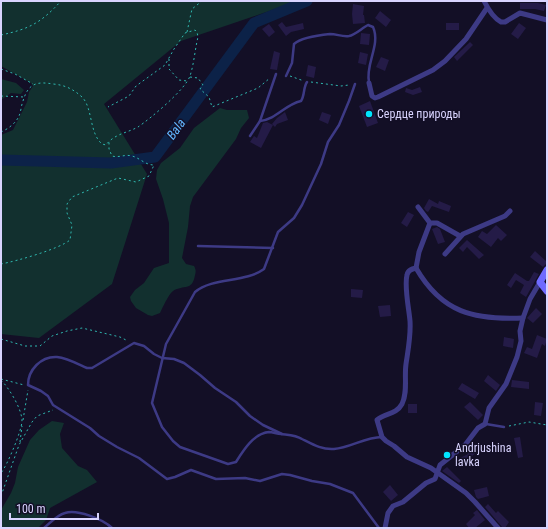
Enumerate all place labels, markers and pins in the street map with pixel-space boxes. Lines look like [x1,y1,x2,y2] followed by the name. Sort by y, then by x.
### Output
[377,107,461,121] place label: Сердце природы
[364,109,374,119] marker: Сердце природы
[455,441,512,469] place label: Andrjushina lavka
[442,450,452,460] marker: Andrjushina lavka

